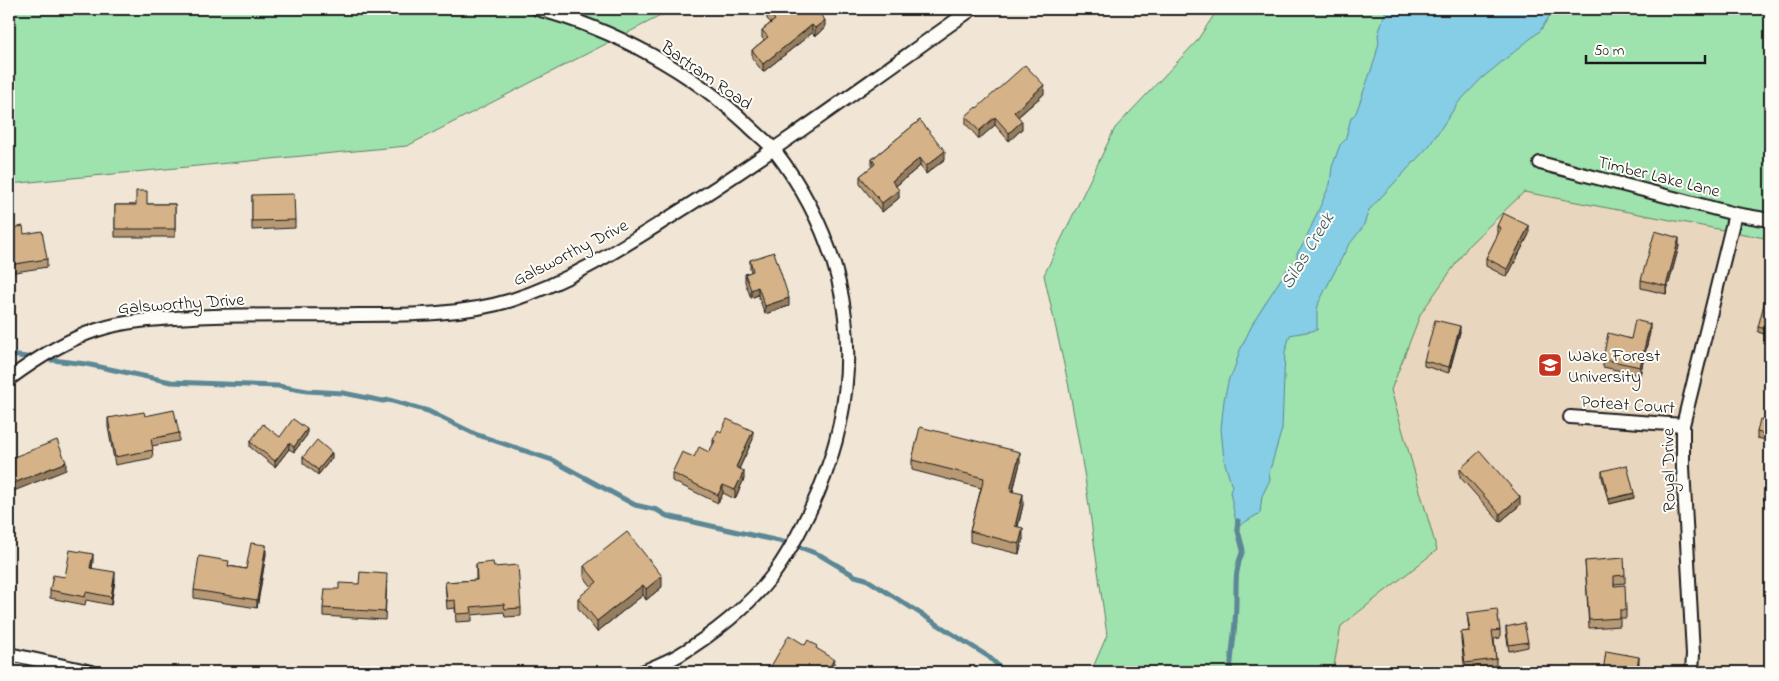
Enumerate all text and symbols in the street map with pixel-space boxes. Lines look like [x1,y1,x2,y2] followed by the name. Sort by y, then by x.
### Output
[1586,32,1705,64] scale bar
[654,35,757,118] street label: Bartram Road
[1594,40,1625,62] text: 50 m
[1595,150,1723,206] street label: Timber Lake Lane
[1275,207,1342,295] water label: Silas Creek
[509,213,634,294] street label: Galsworthy Drive
[117,288,246,322] street label: Galsworthy Drive
[1568,344,1660,391] place label: Wake Forest University
[1537,352,1563,378] school or university icon: Wake Forest University
[1580,390,1676,422] street label: Poteat Court
[1656,427,1684,512] street label: Royal Drive

